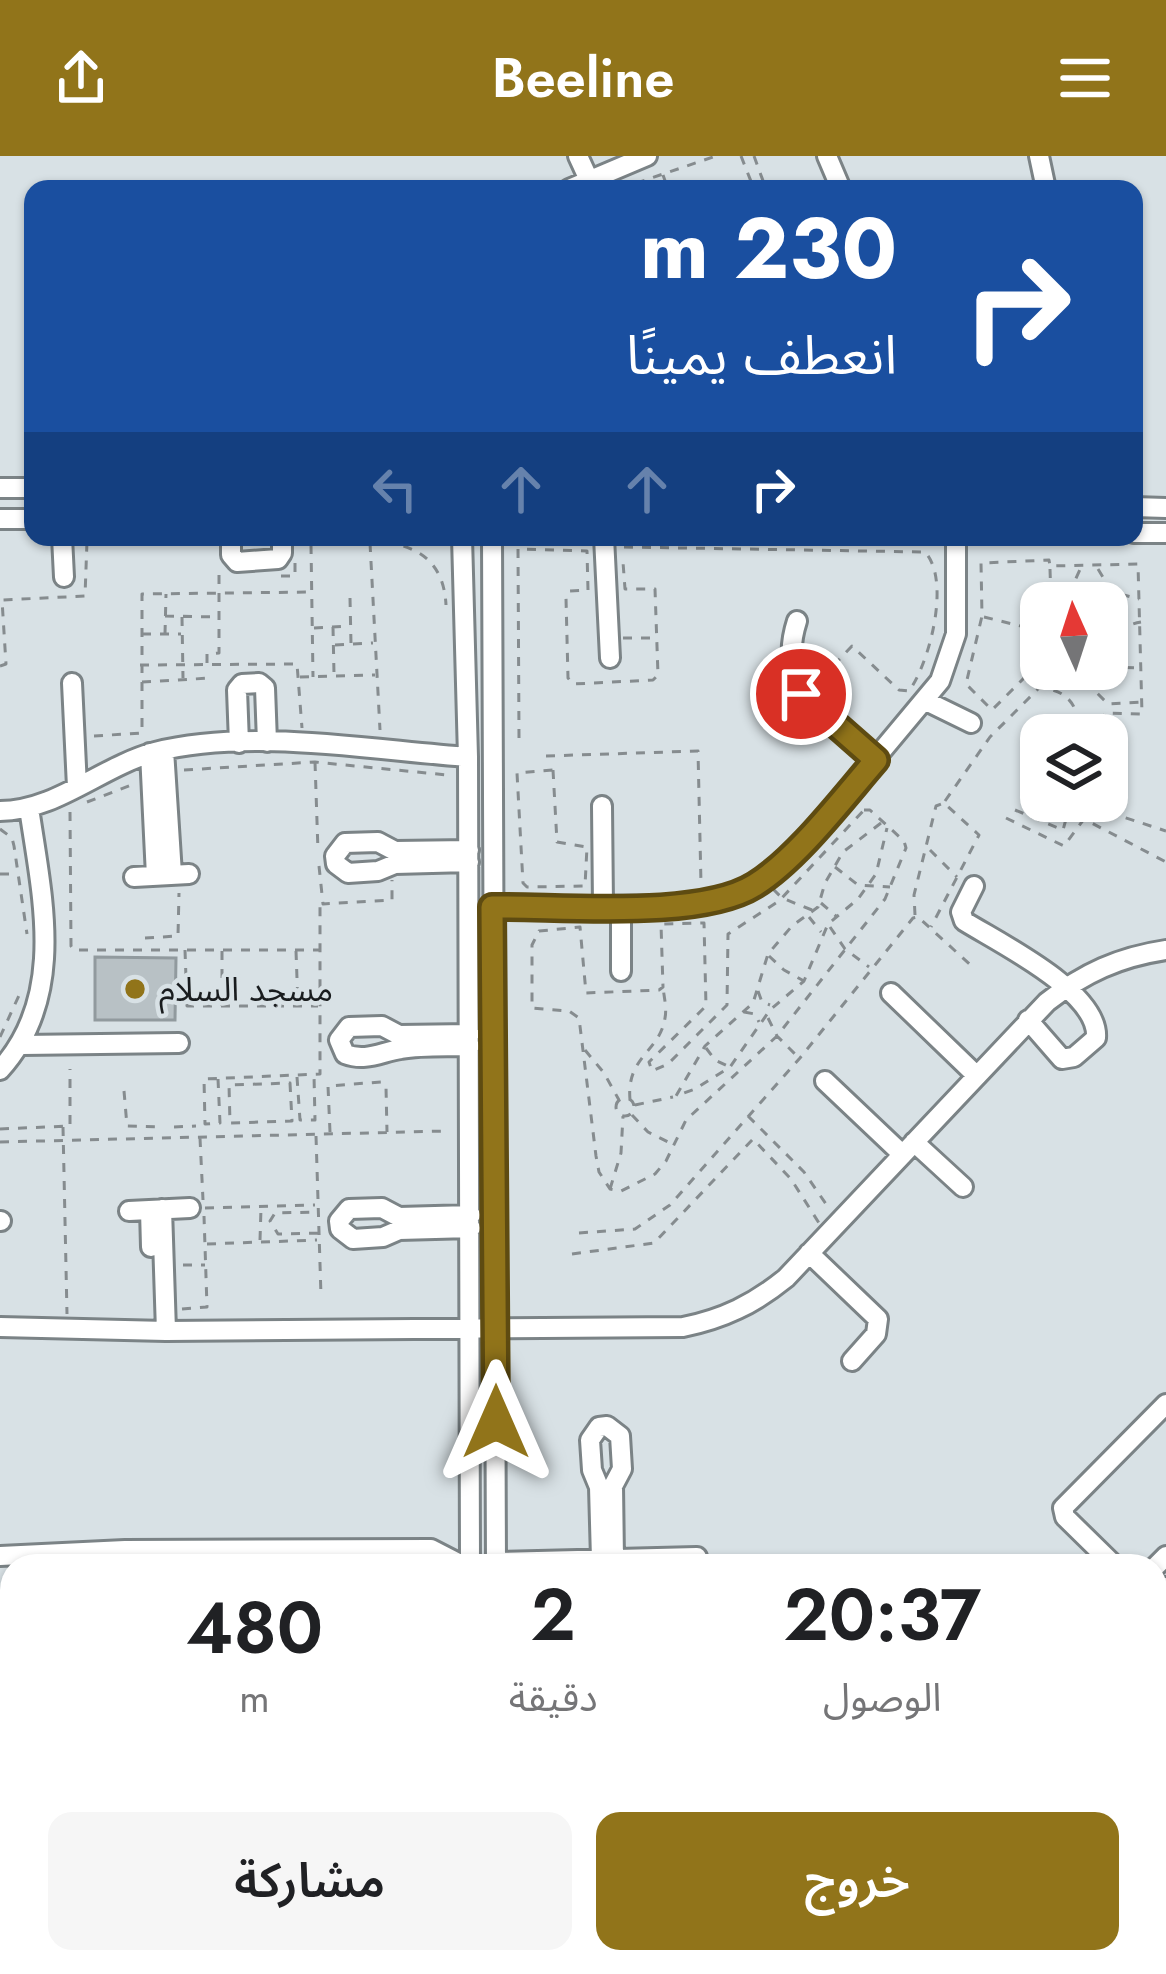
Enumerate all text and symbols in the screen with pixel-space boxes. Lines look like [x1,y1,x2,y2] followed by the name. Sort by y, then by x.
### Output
[492,39,674,117] text: Beeline
[48,45,114,111] icon: share
[1052,45,1118,111] icon: menu
[640,188,897,310] text: 230 m
[939,228,1095,384] icon: right
[626,316,897,394] text: انعطف يمينًا
[362,456,428,522] icon: left
[488,456,554,522] icon: ahead
[614,456,680,522] icon: ahead
[740,456,806,522] icon: right
[1020,582,1128,690] north arrow
[1020,582,1128,822] map controls
[750,643,852,745] pin
[768,661,834,727] icon: arrive
[1020,714,1128,822] button: layers
[159,966,333,1014] place label: مسجد السلام
[122,976,148,1002] marker: مسجد السلام
[433,1359,559,1485] position arrow
[531,1563,576,1667] text: 2
[783,1563,981,1667] text: 20:37
[186,1576,323,1680] text: 480
[509,1669,598,1726] text: دقيقة
[823,1669,942,1726] text: الوصول
[239,1670,270,1727] text: m
[48,1812,572,1950] button: مشاركة
[596,1812,1119,1950] button: خروج

